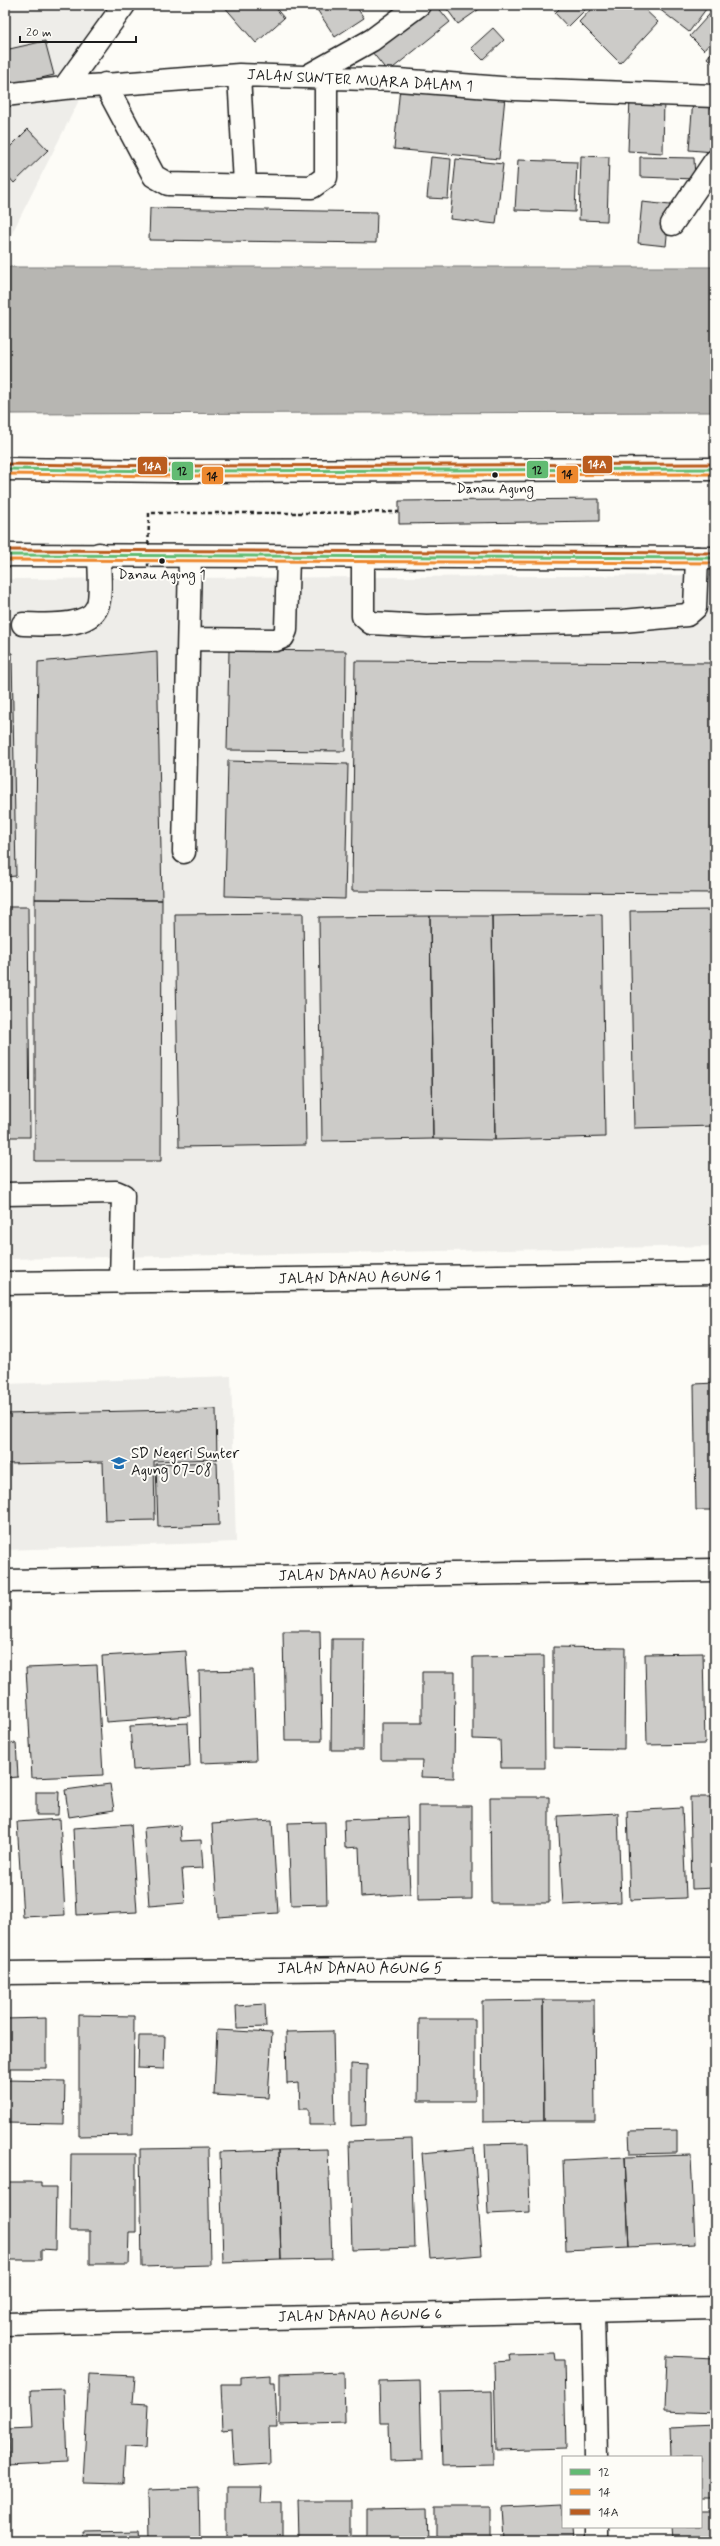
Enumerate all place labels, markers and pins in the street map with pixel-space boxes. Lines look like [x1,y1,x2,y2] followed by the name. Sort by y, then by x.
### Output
[490,470,500,480] marker: Danau Agung
[456,480,534,499] place label: Danau Agung
[157,556,167,566] marker: Danau Agung 1
[118,566,206,585] place label: Danau Agung 1
[131,1444,239,1482] place label: SD Negeri Sunter Agung 07-08
[110,1454,128,1472] school or university icon: SD Negeri Sunter Agung 07-08

